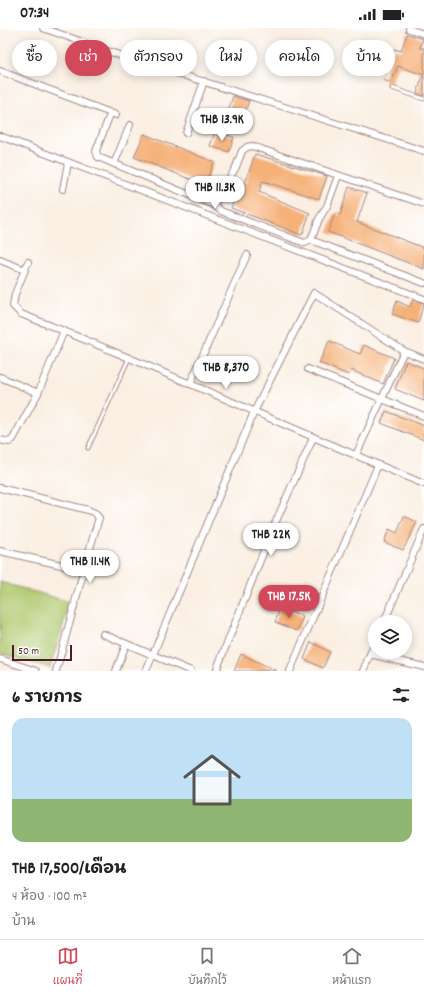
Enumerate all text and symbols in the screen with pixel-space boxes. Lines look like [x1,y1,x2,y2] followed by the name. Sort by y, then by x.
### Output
[20,3,49,25] text: 07:34
[12,40,57,76] chip: ซื้อ
[65,40,112,76] chip: เช่า
[120,40,197,76] chip: ตัวกรอง
[205,40,257,76] chip: ใหม่
[265,40,334,76] chip: คอนโด
[342,40,395,76] chip: บ้าน
[176,108,268,142] pin: THB 13.9K
[200,111,244,130] text: THB 13.9K
[169,176,261,210] pin: THB 11.3K
[195,179,235,198] text: THB 11.3K
[180,356,272,390] pin: THB 8,370
[203,359,249,378] text: THB 8,370
[234,523,308,557] pin: THB 22K
[252,526,290,545] text: THB 22K
[44,550,136,584] pin: THB 11.4K
[70,553,110,572] text: THB 11.4K
[243,585,335,619] pin: THB 17.5K
[267,588,311,607] text: THB 17.5K
[368,615,412,659] map controls
[368,615,412,659] button: layers
[12,643,72,662] scale bar
[18,644,39,660] text: 50 m
[390,684,412,706] icon: filters
[12,687,82,711] text: 6 รายการ
[176,744,248,816] icon: home
[12,858,126,882] text: THB 17,500/เดือน
[12,888,87,907] text: 4 ห้อง · 100 m²
[12,913,35,932] text: บ้าน
[53,945,82,990] tab: แผนที่
[188,945,227,990] tab: บันทึกไว้
[332,945,371,990] tab: หน้าแรก

